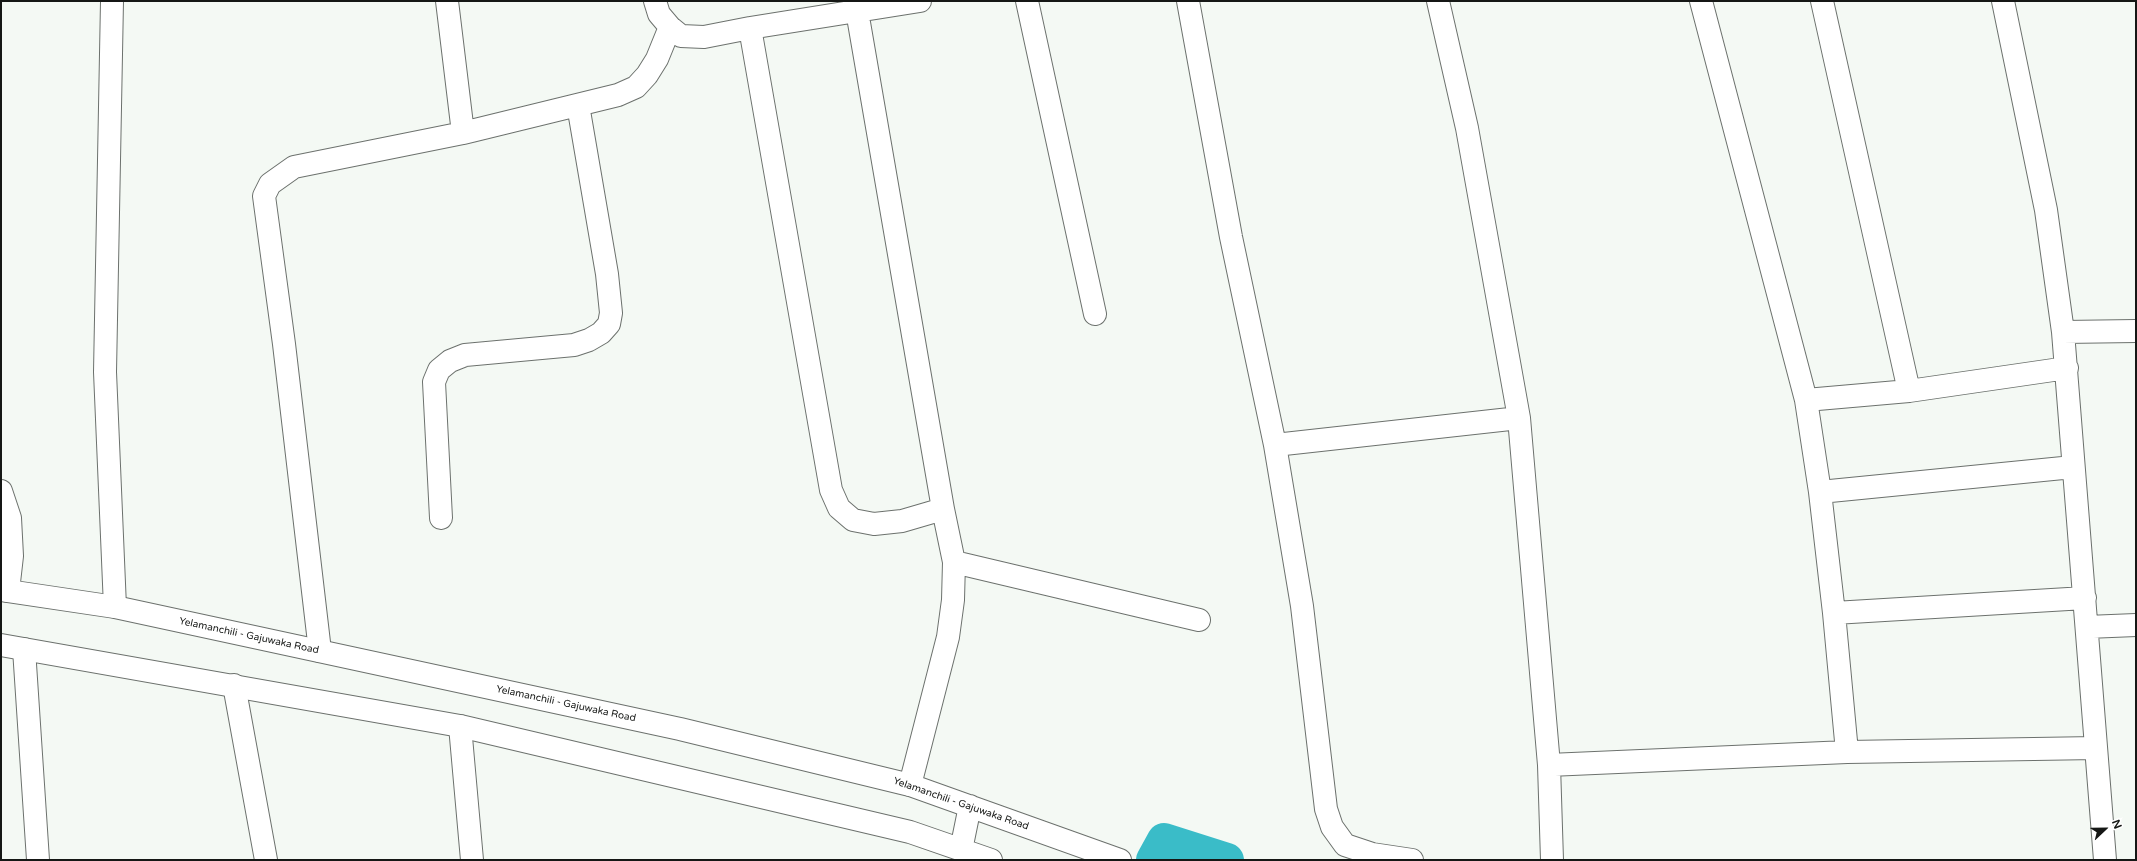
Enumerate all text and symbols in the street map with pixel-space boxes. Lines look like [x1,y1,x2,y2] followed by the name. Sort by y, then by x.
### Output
[178,615,320,657] street label: Yelamanchili - Gajuwaka Road
[495,683,637,725] street label: Yelamanchili - Gajuwaka Road
[892,775,1030,833] street label: Yelamanchili - Gajuwaka Road
[2085,809,2125,849] north arrow
[2109,818,2124,831] text: N

